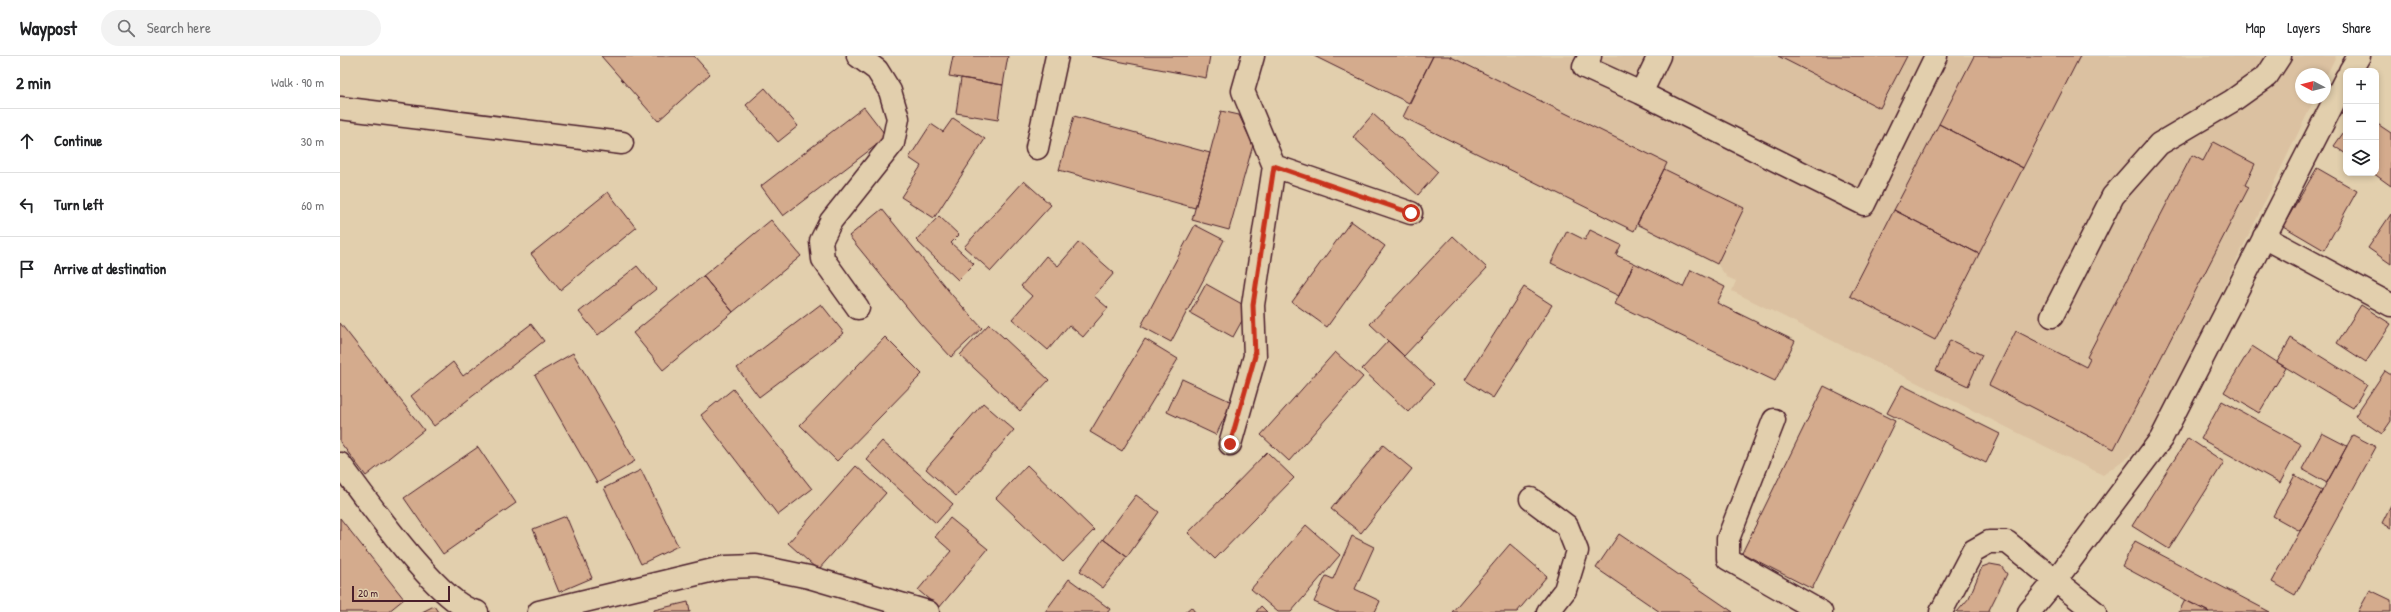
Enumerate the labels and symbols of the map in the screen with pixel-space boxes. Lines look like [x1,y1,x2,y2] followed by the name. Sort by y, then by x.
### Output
[2295,68,2331,104] north arrow
[1402,204,1420,222] route start
[1221,435,1239,453] route end
[352,584,450,603] scale bar

